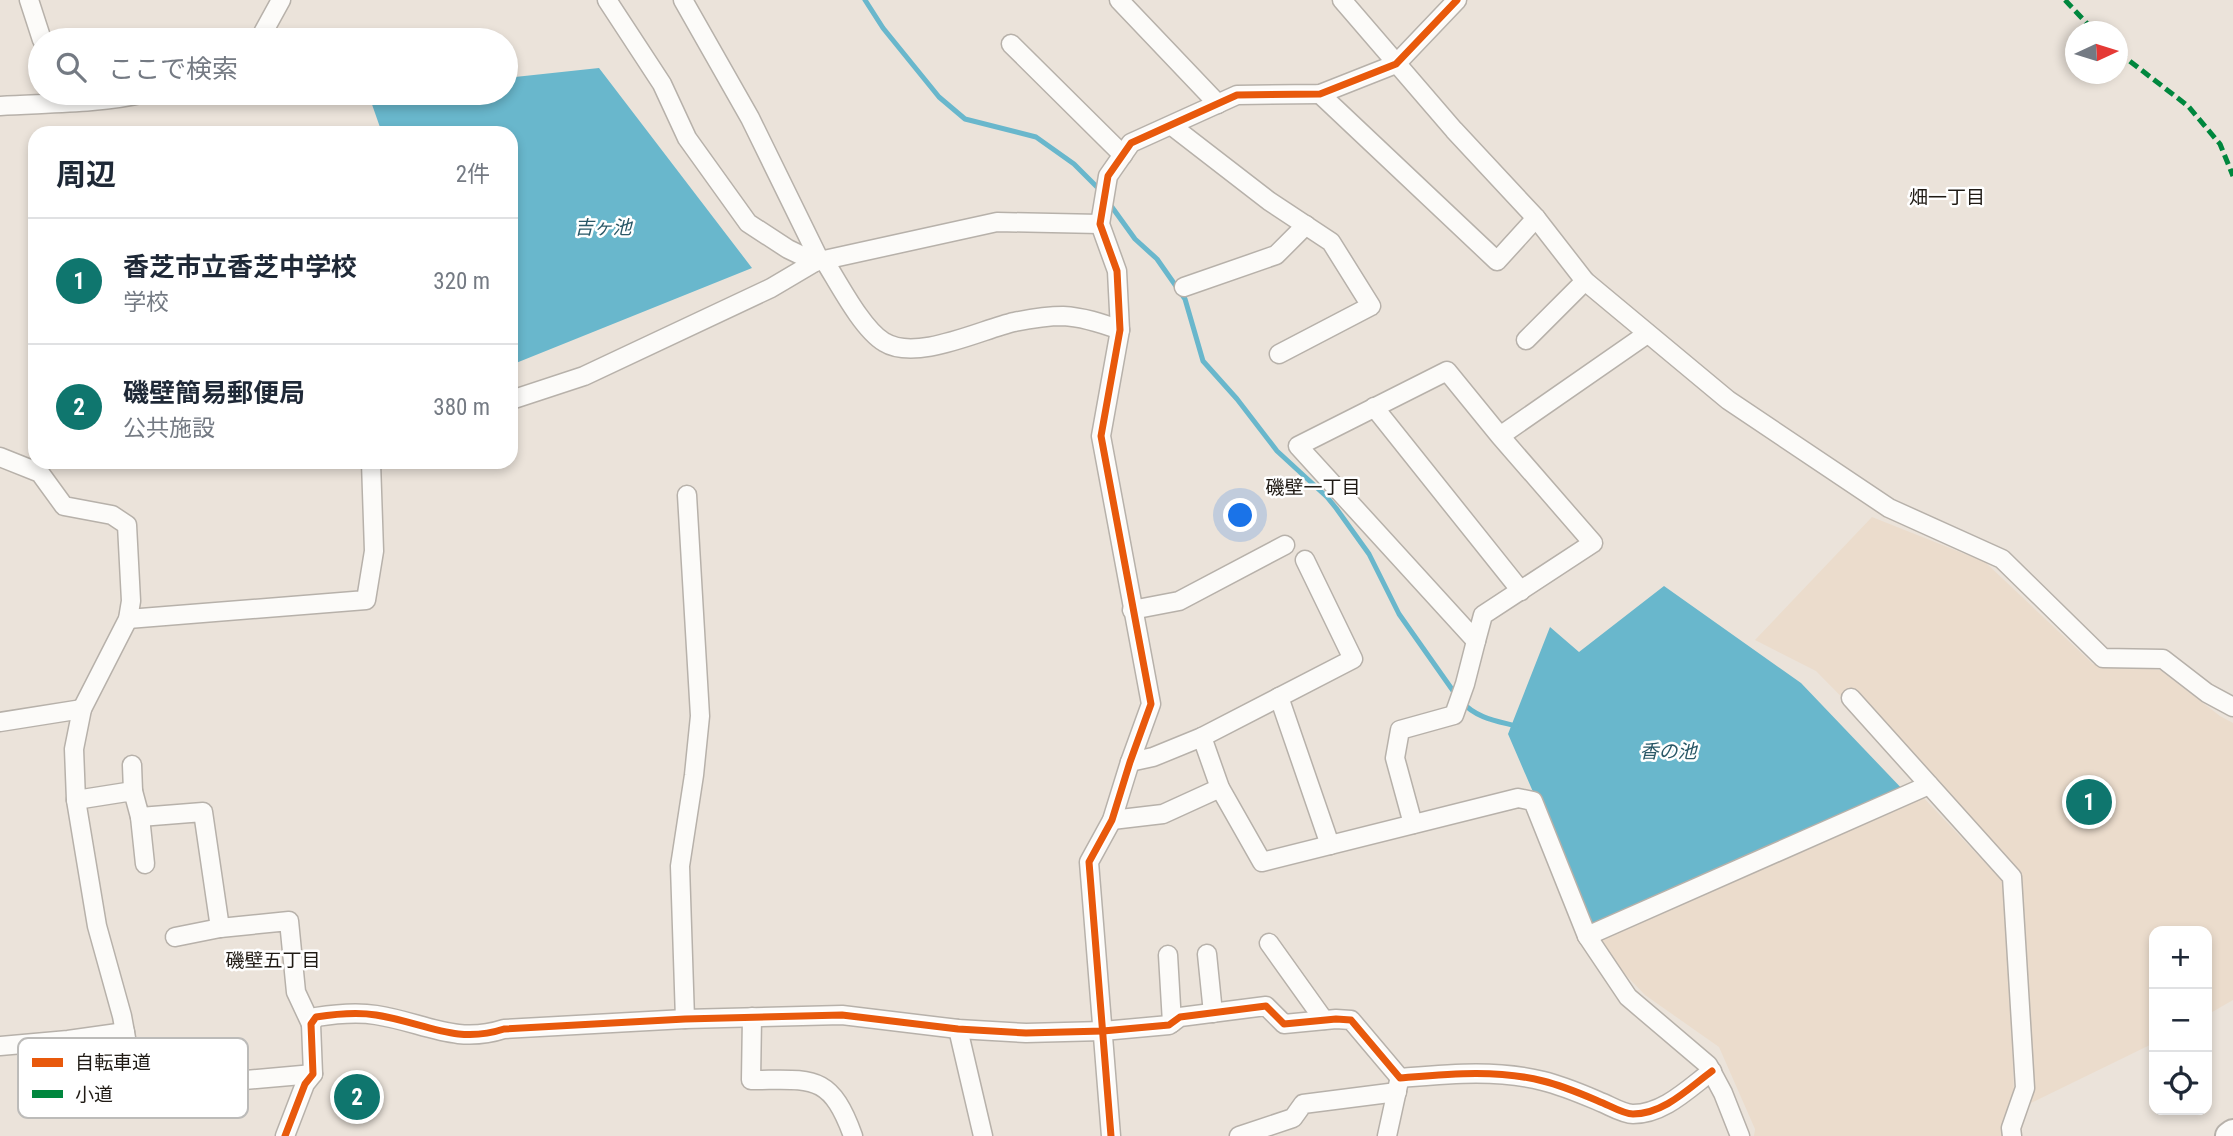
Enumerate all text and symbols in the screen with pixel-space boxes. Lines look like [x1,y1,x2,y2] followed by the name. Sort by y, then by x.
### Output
[2065,21,2128,84] north arrow
[28,28,518,105] search box
[52,48,90,86] icon: search
[108,54,238,84] text: ここで検索
[56,157,116,192] text: 周辺
[456,161,490,188] text: 2件
[1909,186,1985,209] district label: 畑一丁目
[574,216,633,239] water label: 吉ヶ池
[123,252,357,282] text: 香芝市立香芝中学校
[73,268,85,295] text: 1
[433,268,490,295] text: 320 m
[123,289,169,316] text: 学校
[123,378,305,408] text: 磯壁簡易郵便局
[73,394,85,421] text: 2
[433,394,490,421] text: 380 m
[123,415,215,442] text: 公共施設
[1265,476,1361,499] district label: 磯壁一丁目
[1223,498,1257,532] your location
[1639,740,1698,763] water label: 香の池
[2066,776,2112,828] pin: 1
[2149,926,2212,1115] map controls
[2149,926,2212,989] button: +
[225,949,321,972] district label: 磯壁五丁目
[2149,989,2212,1052] button: −
[18,1038,248,1118] legend
[75,1051,151,1074] text: 自転車道
[2149,1052,2212,1115] button: locate
[334,1071,380,1123] pin: 2
[75,1083,113,1106] text: 小道

